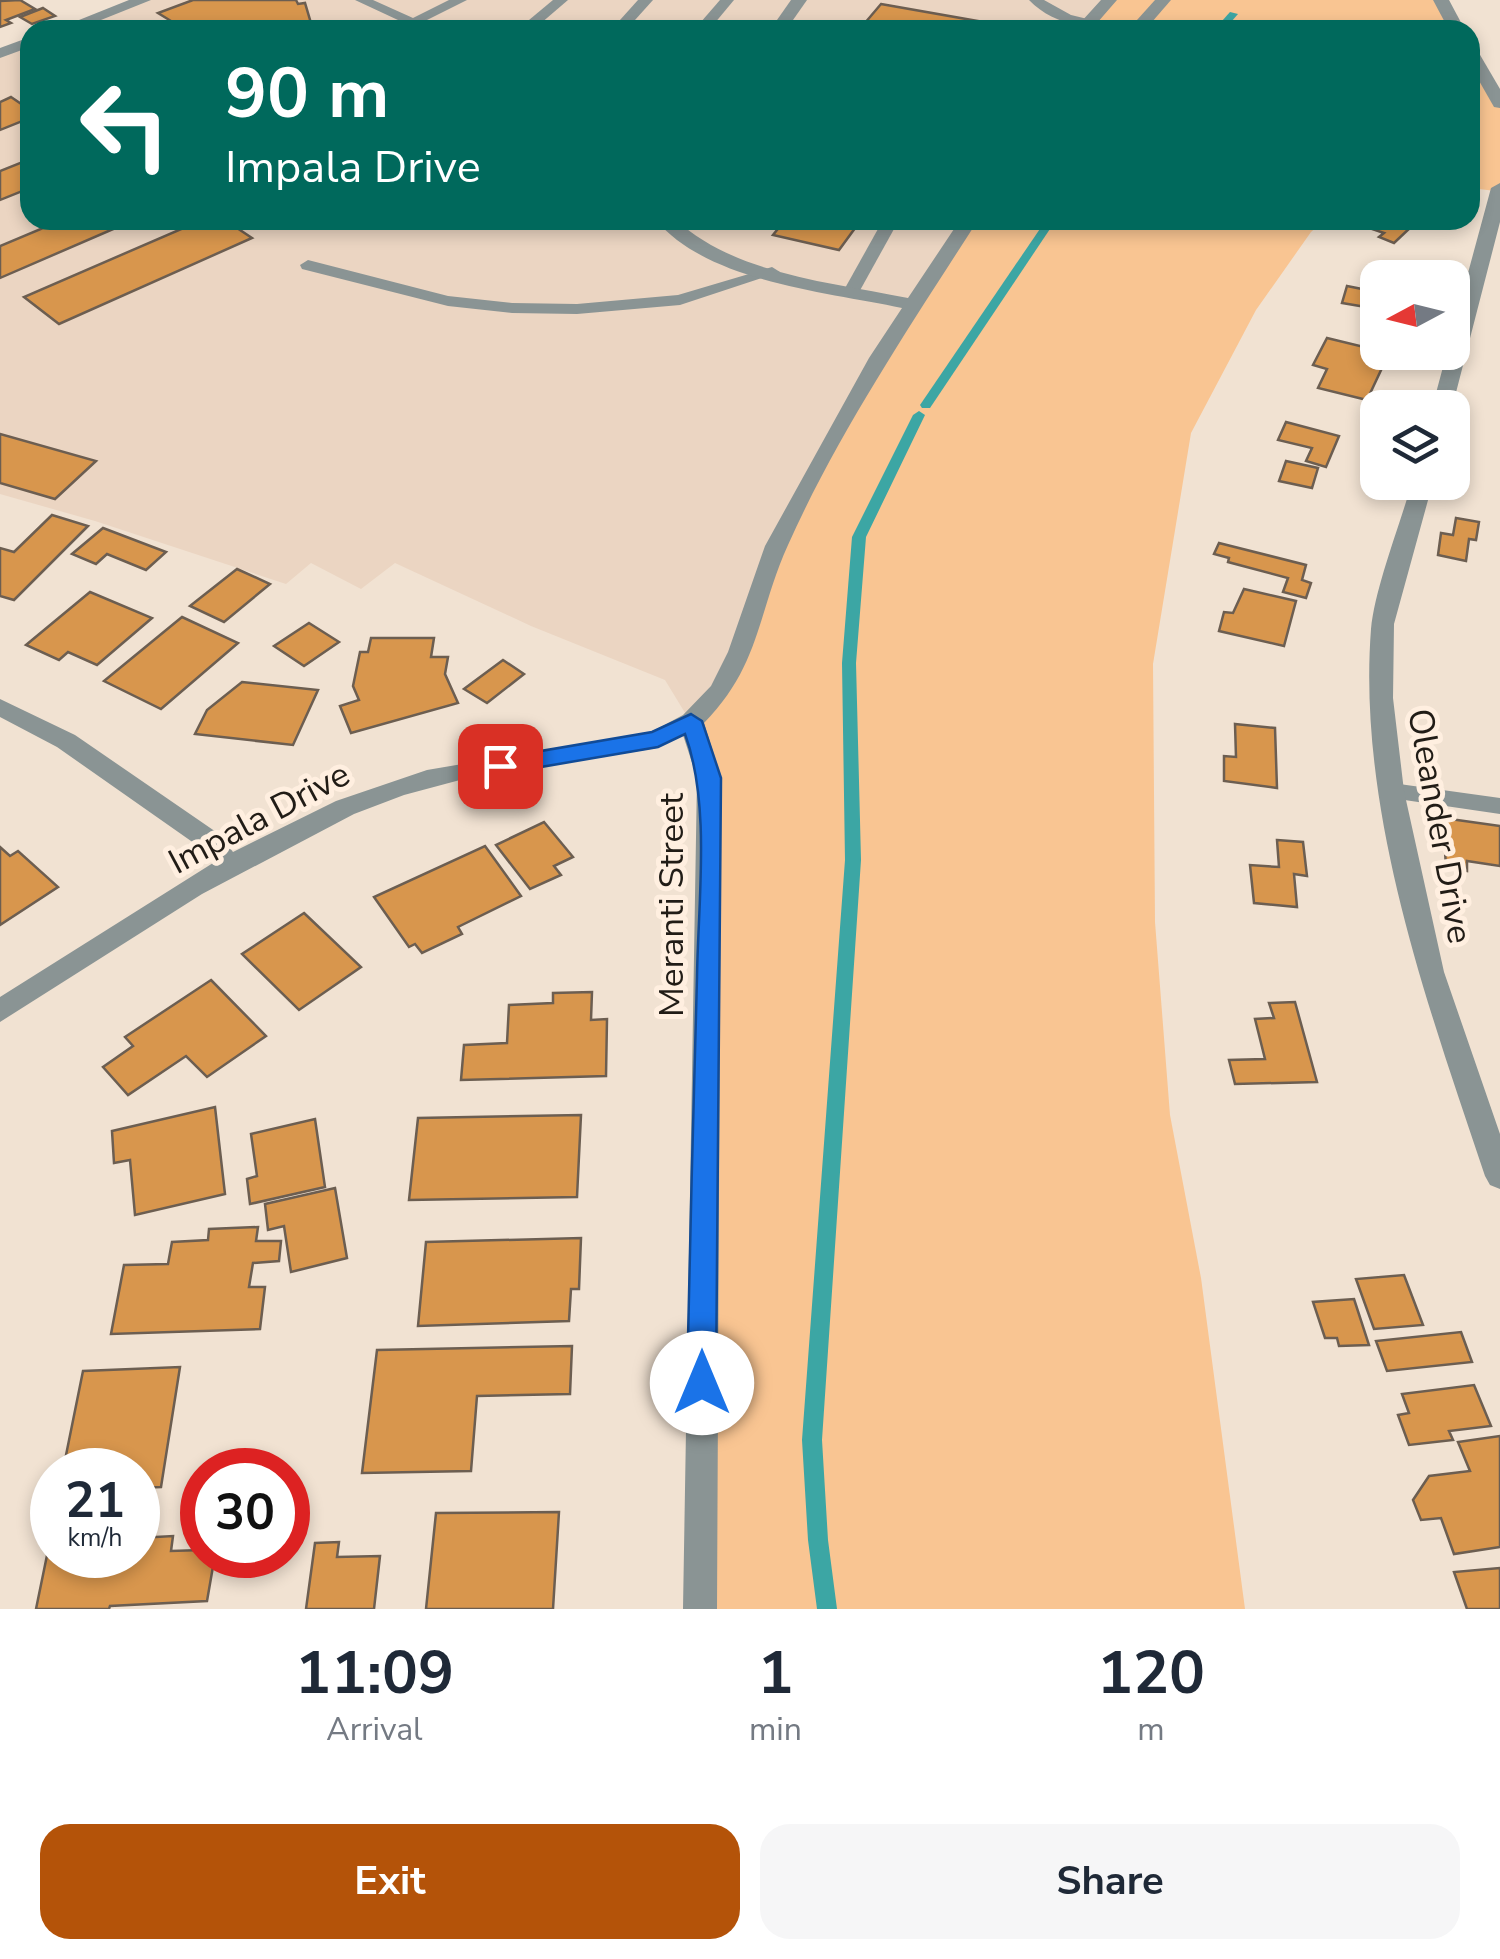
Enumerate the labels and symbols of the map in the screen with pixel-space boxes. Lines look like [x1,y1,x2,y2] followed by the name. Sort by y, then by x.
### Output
[1360,260,1470,370] north arrow
[1396,705,1484,947] street label: Oleander Drive
[458,724,543,809] pin
[160,751,358,885] street label: Impala Drive
[648,792,695,1017] street label: Meranti Street
[650,1331,754,1435] position arrow
[180,1448,310,1578] speed limit sign: 30

